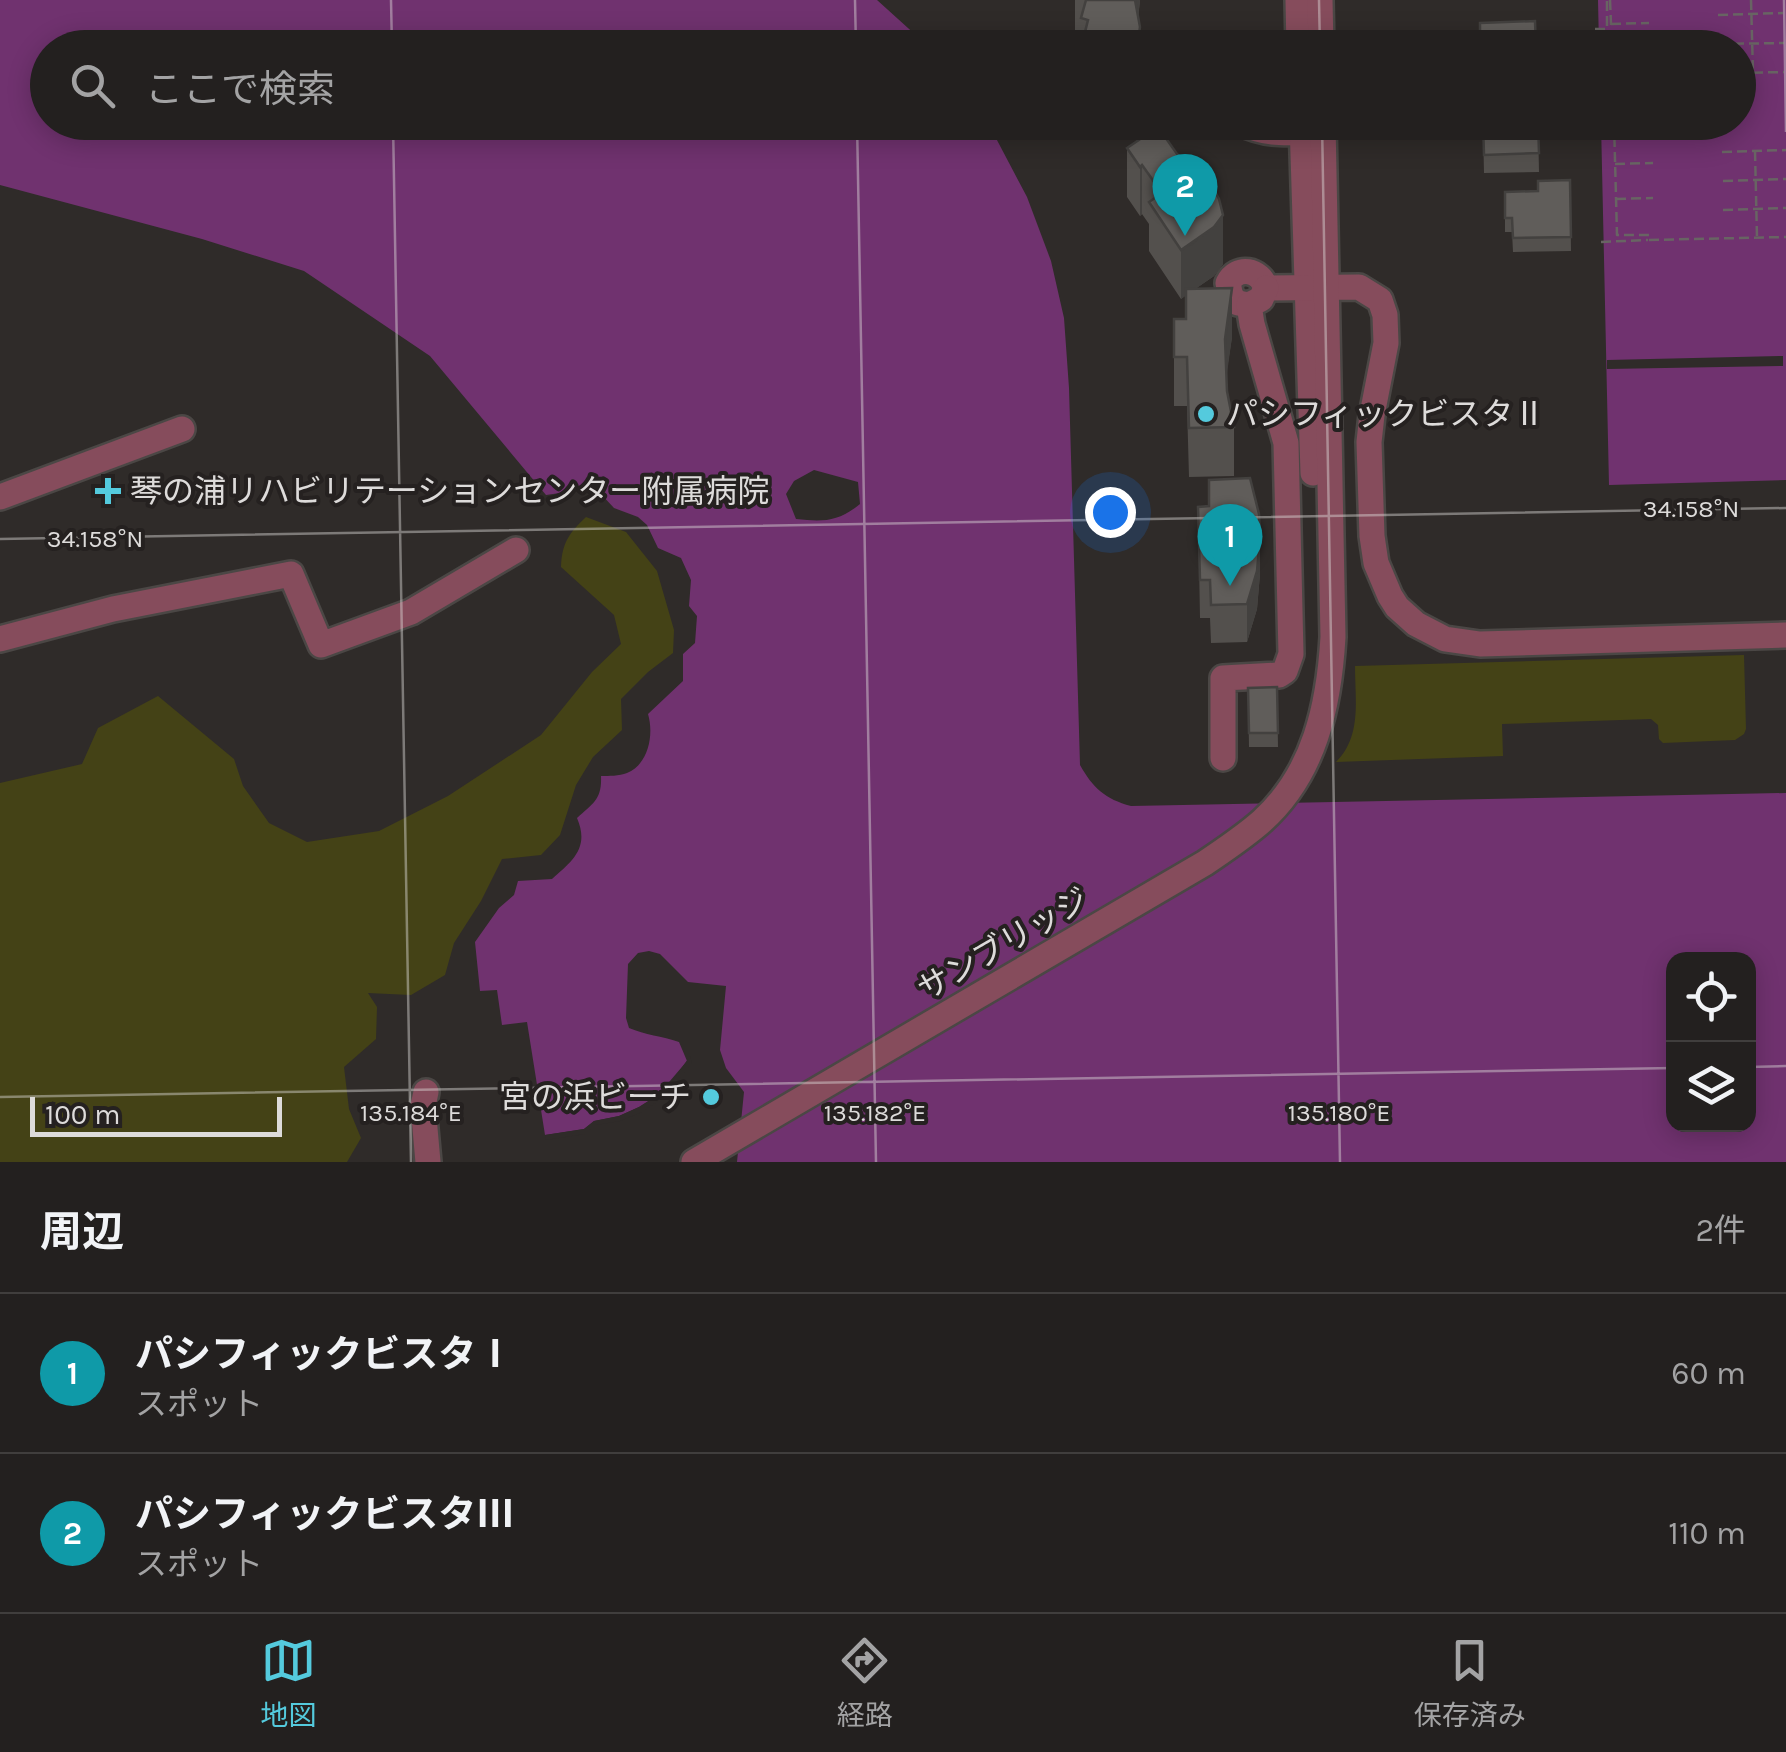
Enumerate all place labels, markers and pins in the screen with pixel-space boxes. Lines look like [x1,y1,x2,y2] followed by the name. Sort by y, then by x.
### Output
[1152,154,1218,236] pin: 2
[1226,396,1545,433] place label: パシフィックビスタⅡ
[1195,403,1217,425] marker: パシフィックビスタⅡ
[130,473,769,510] place label: 琴の浦リハビリテーションセンター附属病院
[95,478,121,504] marker: 琴の浦リハビリテーションセンター附属病院
[1198,504,1262,586] pin: 1
[499,1079,691,1116] place label: 宮の浜ビーチ
[700,1086,722,1108] marker: 宮の浜ビーチ

